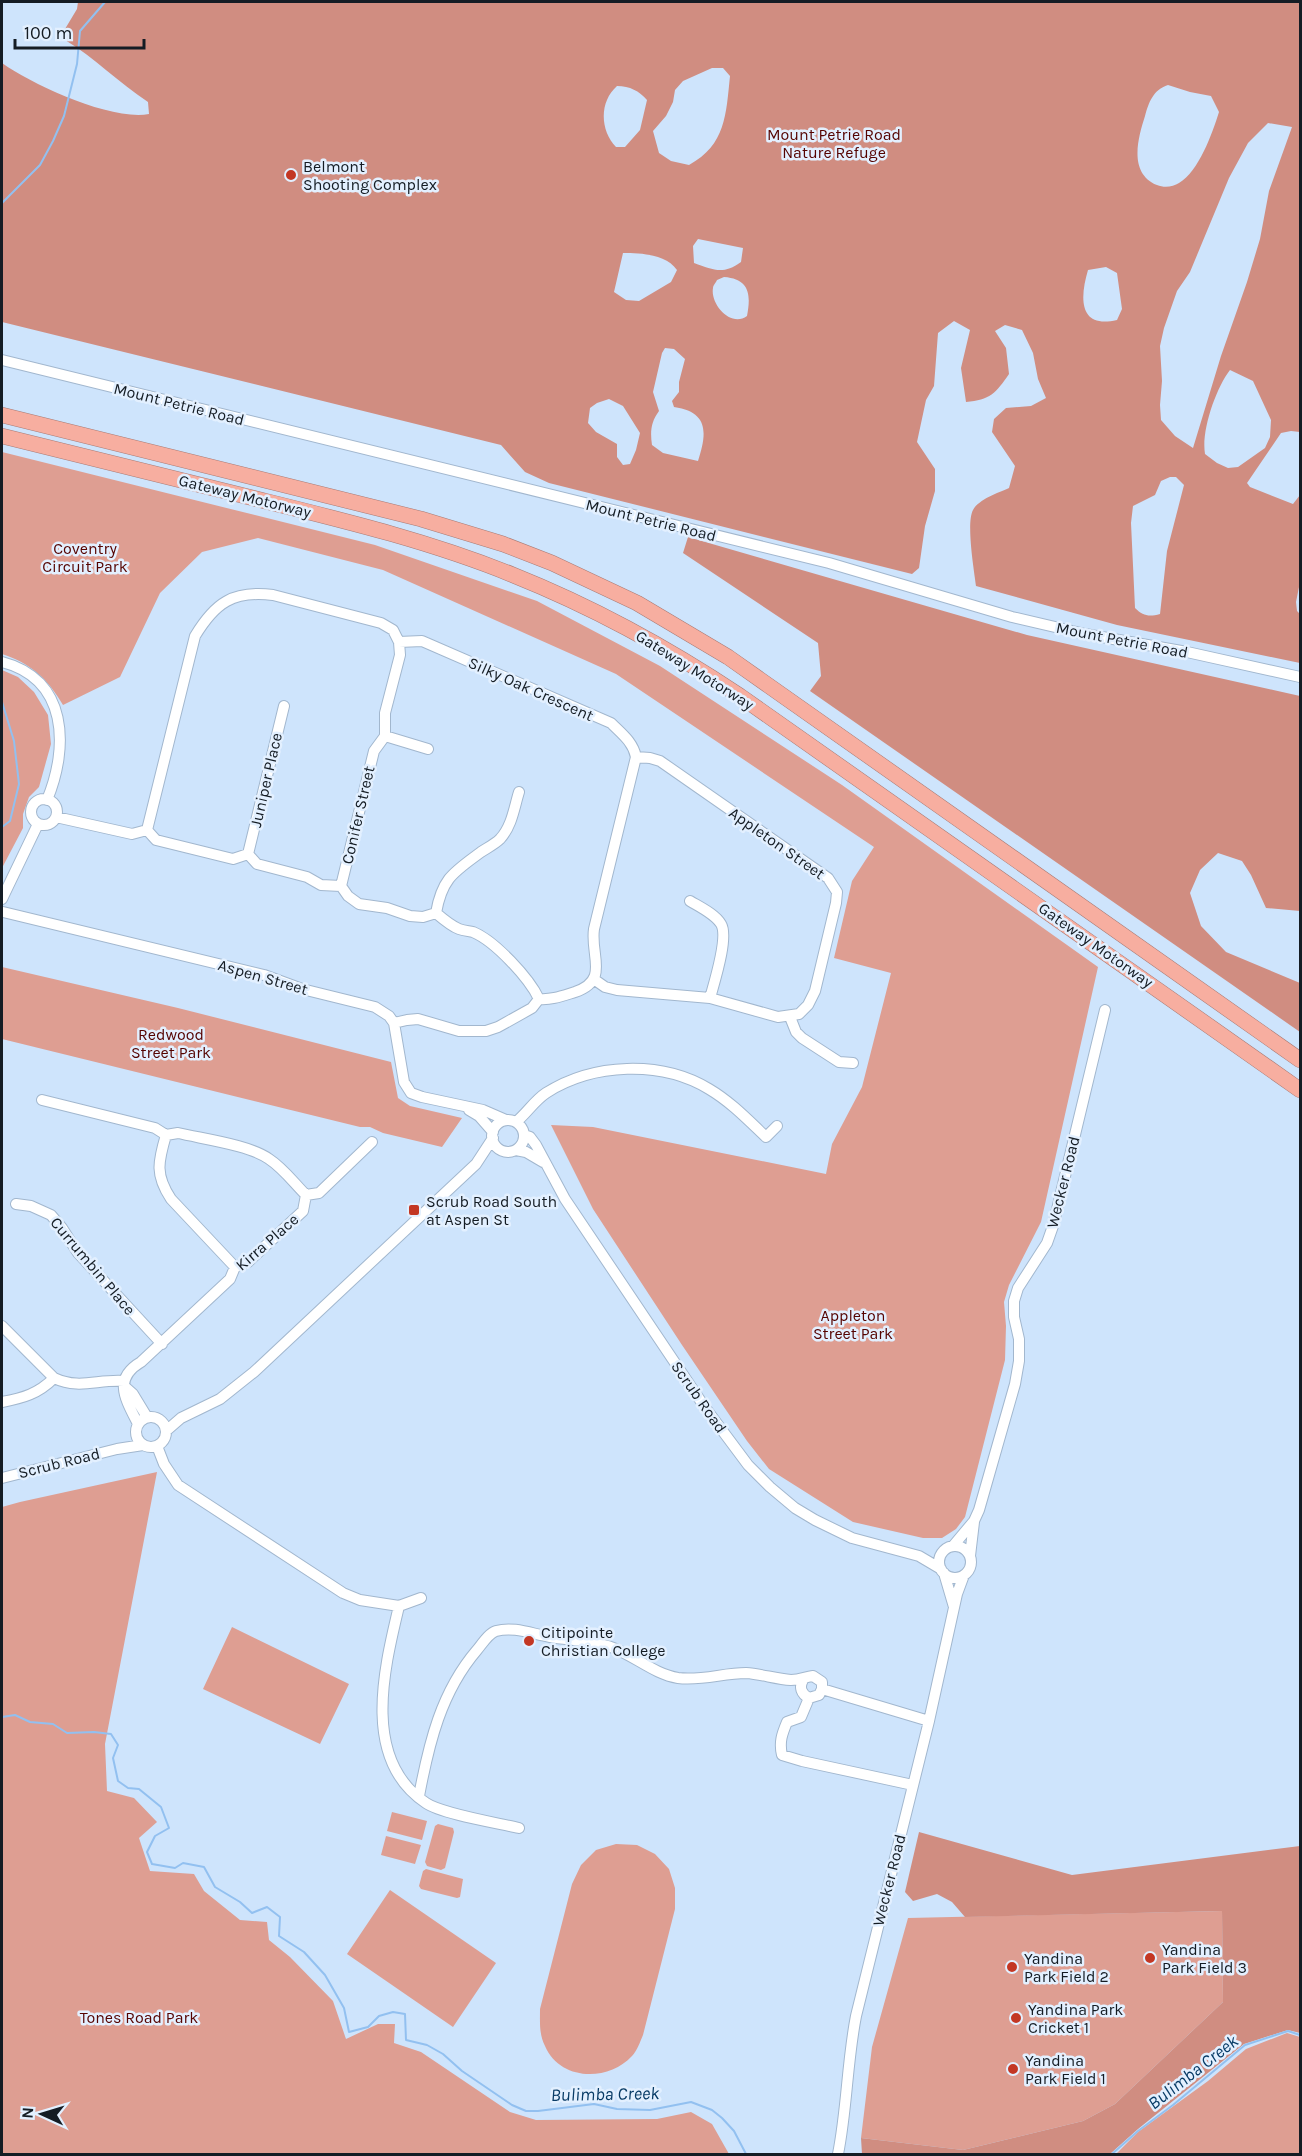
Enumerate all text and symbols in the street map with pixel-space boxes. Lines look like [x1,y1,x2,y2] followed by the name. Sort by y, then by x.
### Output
[15,12,144,50] scale bar
[24,22,72,44] text: 100 m
[767,125,901,162] park label: Mount Petrie Road Nature Refuge
[303,157,437,194] place label: Belmont Shooting Complex
[284,168,298,182] marker: Belmont Shooting Complex
[112,379,246,429] street label: Mount Petrie Road
[177,470,314,522] street label: Gateway Motorway
[584,495,718,545] street label: Mount Petrie Road
[42,539,128,576] park label: Coventry Circuit Park
[1054,618,1190,662] street label: Mount Petrie Road
[632,626,758,714] street label: Gateway Motorway
[465,653,597,725] street label: Silky Oak Crescent
[246,731,286,829] street label: Juniper Place
[337,764,379,866] street label: Conifer Street
[725,803,829,883] street label: Appleton Street
[1035,898,1157,992] street label: Gateway Motorway
[216,955,310,999] street label: Aspen Street
[131,1025,211,1062] park label: Redwood Street Park
[1042,1134,1084,1230] street label: Wecker Road
[426,1192,557,1229] place label: Scrub Road South at Aspen St
[407,1203,421,1217] marker: Scrub Road South at Aspen St
[232,1209,302,1275] street label: Kirra Place
[46,1213,140,1319] street label: Currumbin Place
[813,1306,893,1343] park label: Appleton Street Park
[667,1357,731,1437] street label: Scrub Road
[16,1444,102,1482] street label: Scrub Road
[541,1623,665,1660] place label: Citipointe Christian College
[522,1634,536,1648] marker: Citipointe Christian College
[868,1832,910,1928] street label: Wecker Road
[1162,1940,1247,1977] place label: Yandina Park Field 3
[1024,1949,1109,1986] place label: Yandina Park Field 2
[1143,1951,1157,1965] marker: Yandina Park Field 3
[1005,1960,1019,1974] marker: Yandina Park Field 2
[1028,2000,1123,2037] place label: Yandina Park Cricket 1
[80,2008,198,2027] park label: Tones Road Park
[1009,2011,1023,2025] marker: Yandina Park Cricket 1
[1143,2029,1243,2114] water label: Bulimba Creek
[1025,2051,1106,2088] place label: Yandina Park Field 1
[1006,2062,1020,2076] marker: Yandina Park Field 1
[550,2082,660,2106] water label: Bulimba Creek
[12,2084,72,2144] north arrow
[18,2107,37,2119] text: N

